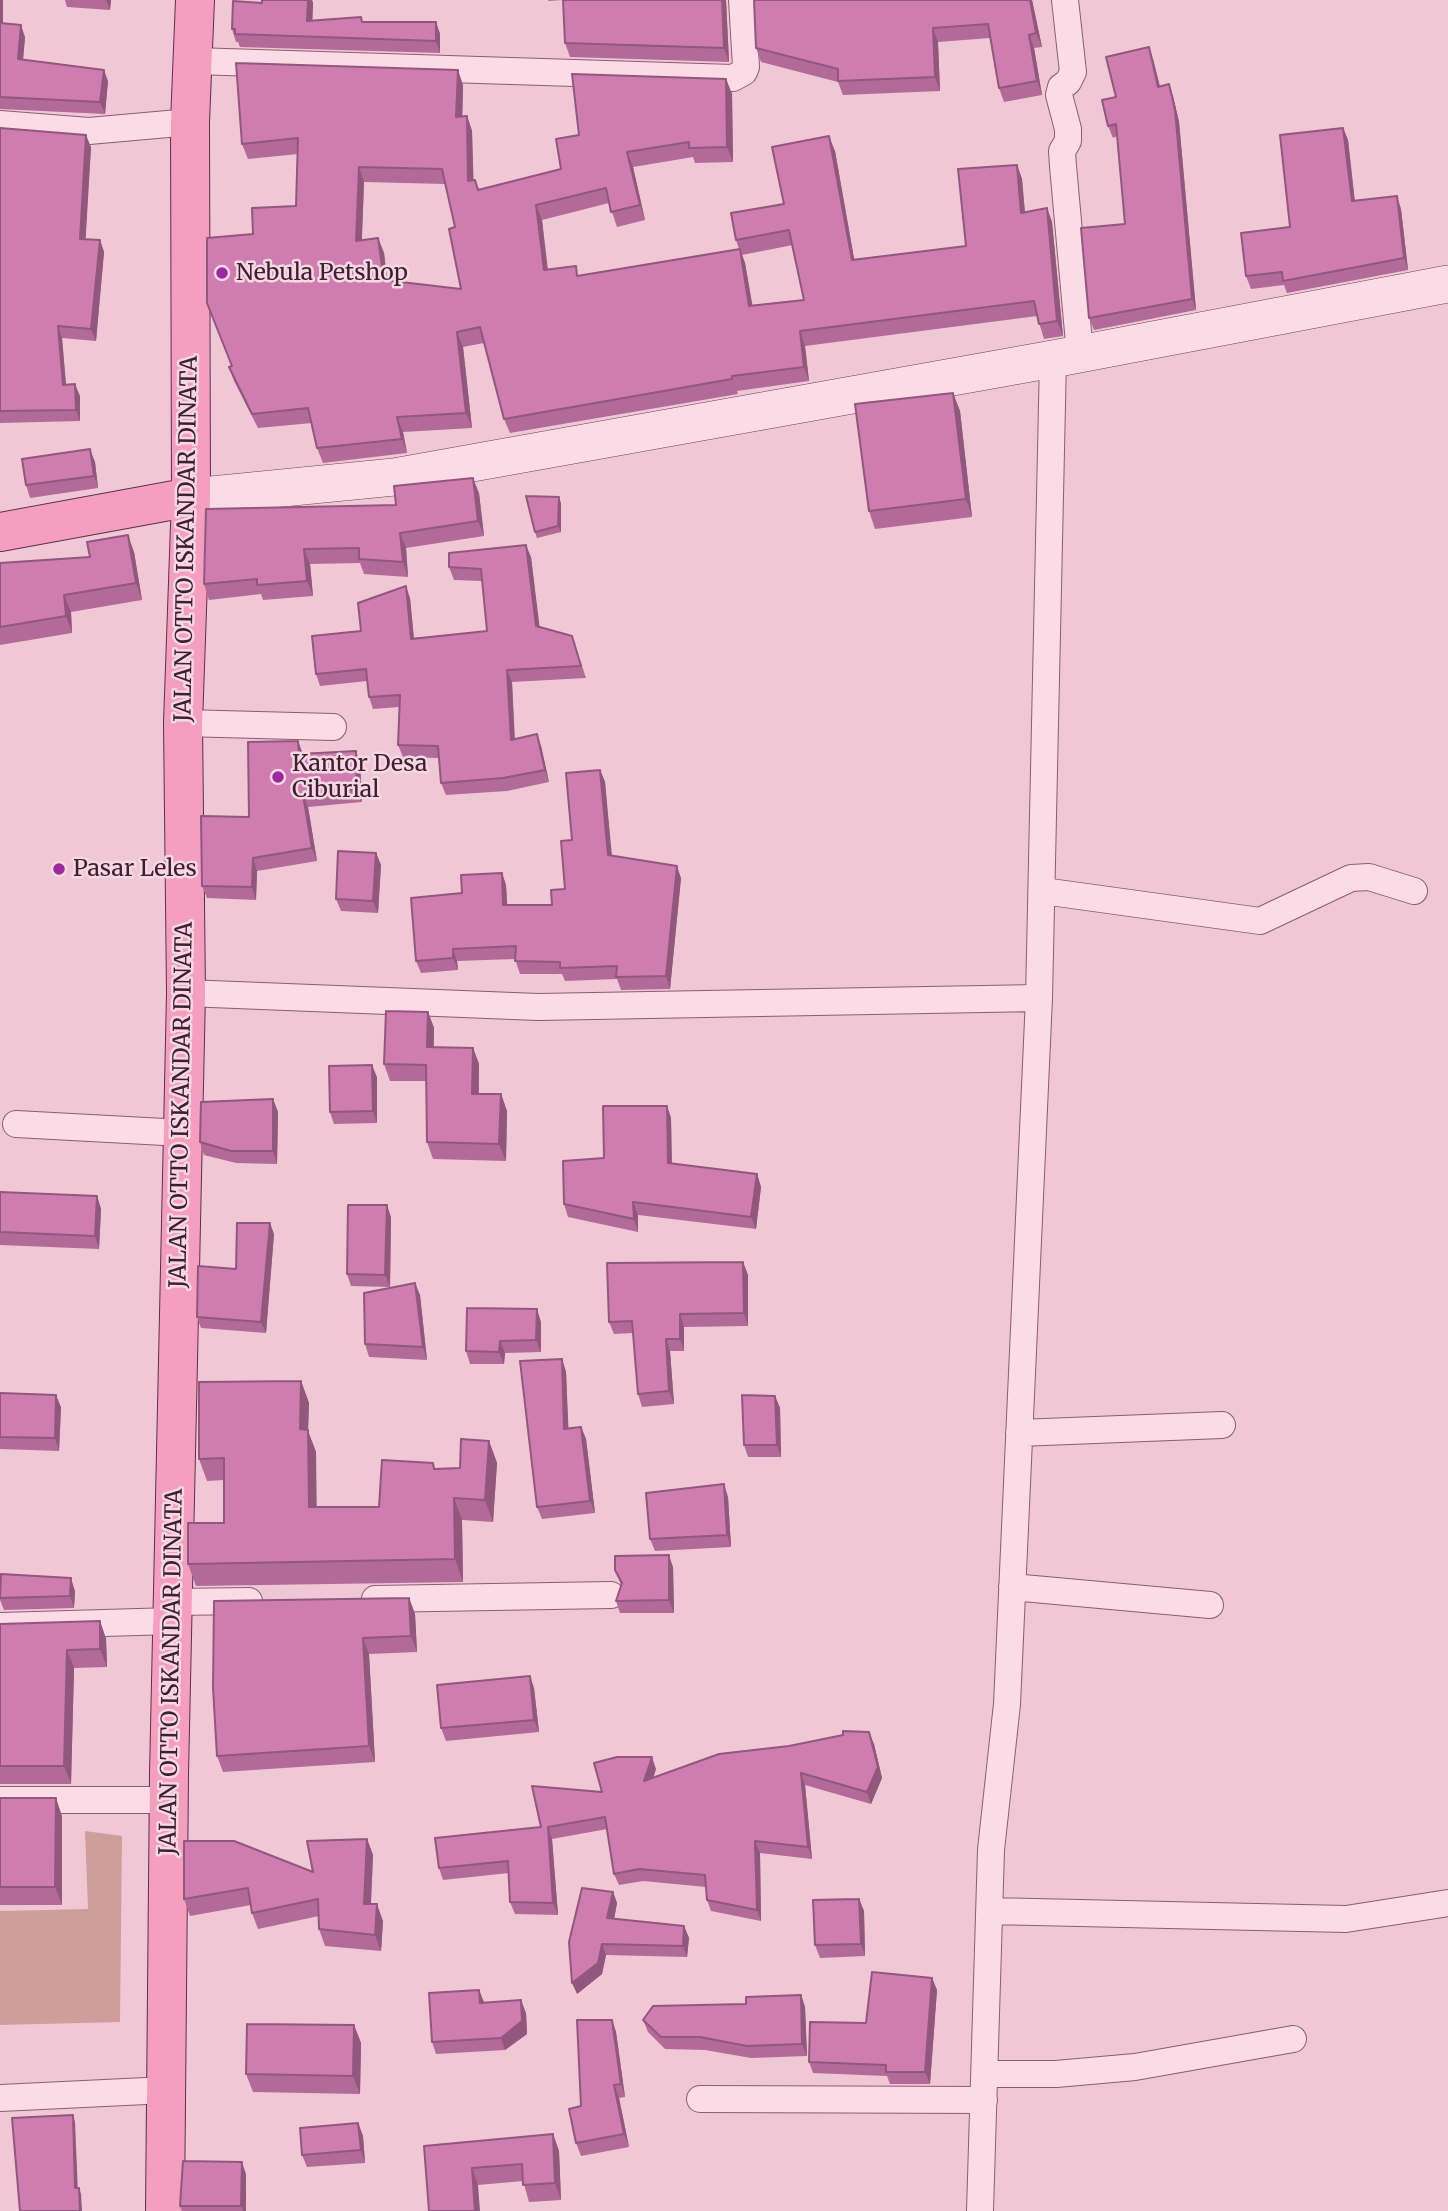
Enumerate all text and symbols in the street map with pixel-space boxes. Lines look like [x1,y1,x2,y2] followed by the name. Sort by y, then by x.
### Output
[236,259,408,287] place label: Nebula Petshop
[214,265,230,281] marker: Nebula Petshop
[170,356,204,722] street label: JALAN OTTO ISKANDAR DINATA
[292,750,427,804] place label: Kantor Desa Ciburial
[270,769,286,785] marker: Kantor Desa Ciburial
[73,855,197,883] place label: Pasar Leles
[51,861,67,877] marker: Pasar Leles
[165,922,199,1288] street label: JALAN OTTO ISKANDAR DINATA
[155,1489,189,1855] street label: JALAN OTTO ISKANDAR DINATA

